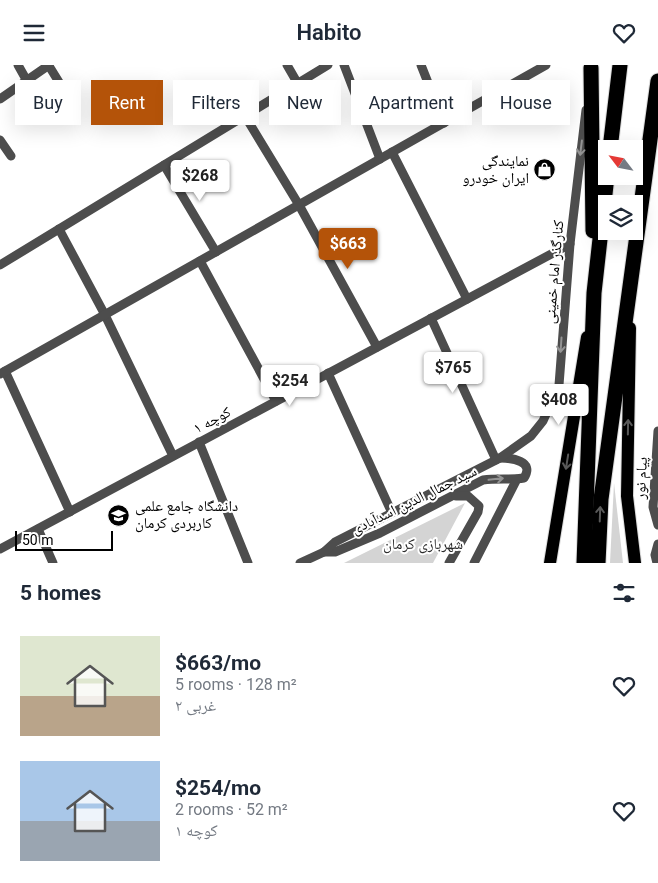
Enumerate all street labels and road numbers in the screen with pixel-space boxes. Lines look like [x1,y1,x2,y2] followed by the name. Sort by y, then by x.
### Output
[540,219,568,325] street label: کنارگذر امام خمینی
[190,403,234,437] street label: کوچه ۱
[631,456,652,501] street label: پیام نور
[348,462,480,539] street label: سید جمال الدین اسدآبادی

